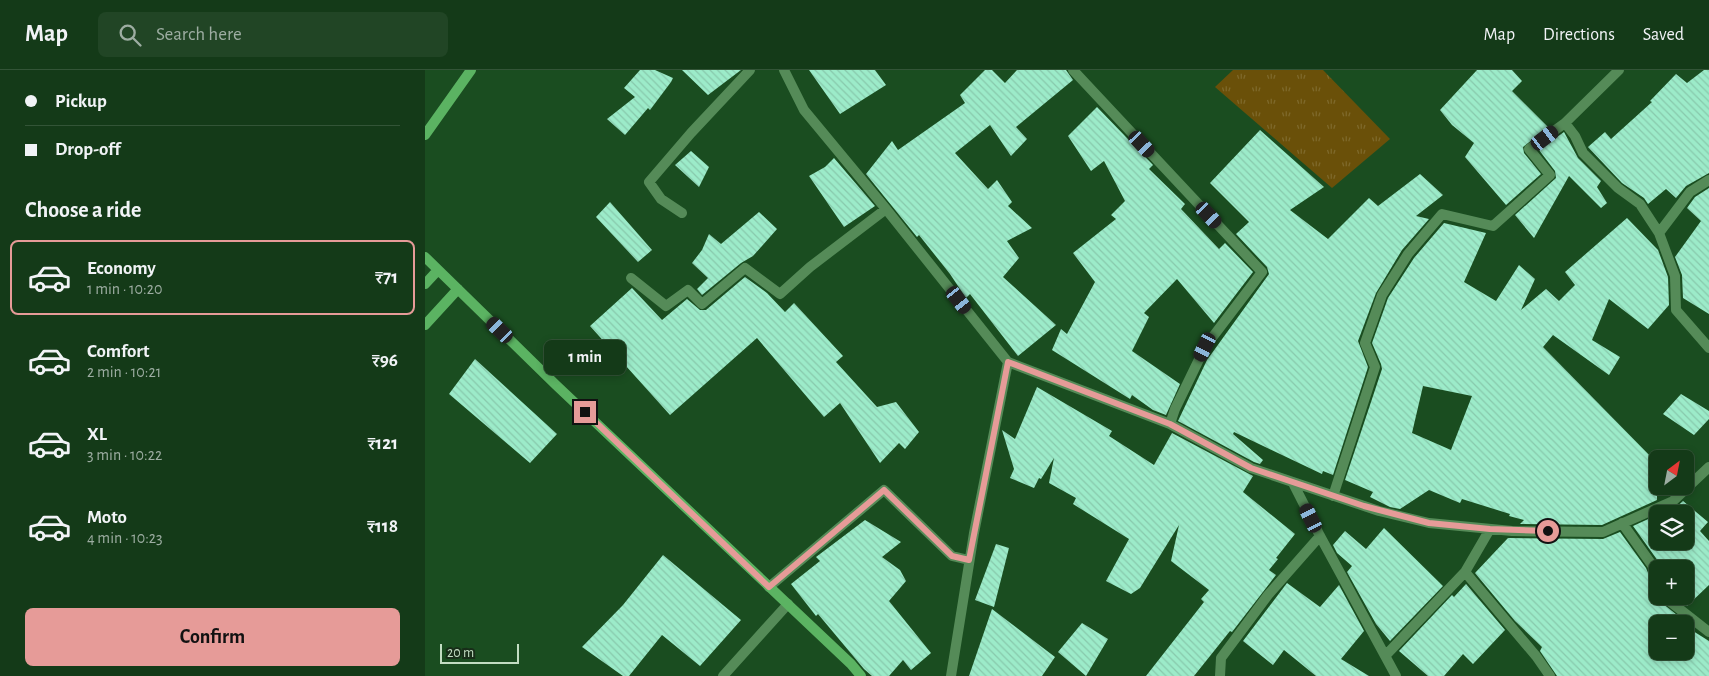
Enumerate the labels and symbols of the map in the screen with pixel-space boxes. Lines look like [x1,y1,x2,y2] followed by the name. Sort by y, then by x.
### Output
[1528,123,1561,153] car
[1126,128,1157,160] car
[1193,199,1224,231] car
[943,284,974,316] car
[483,314,516,346] car
[1191,330,1218,364] car
[544,340,626,374] callout: 1 min
[574,401,596,423] route end
[1649,450,1694,495] north arrow
[1297,501,1324,535] car
[1537,520,1559,542] route start
[440,641,519,664] scale bar

